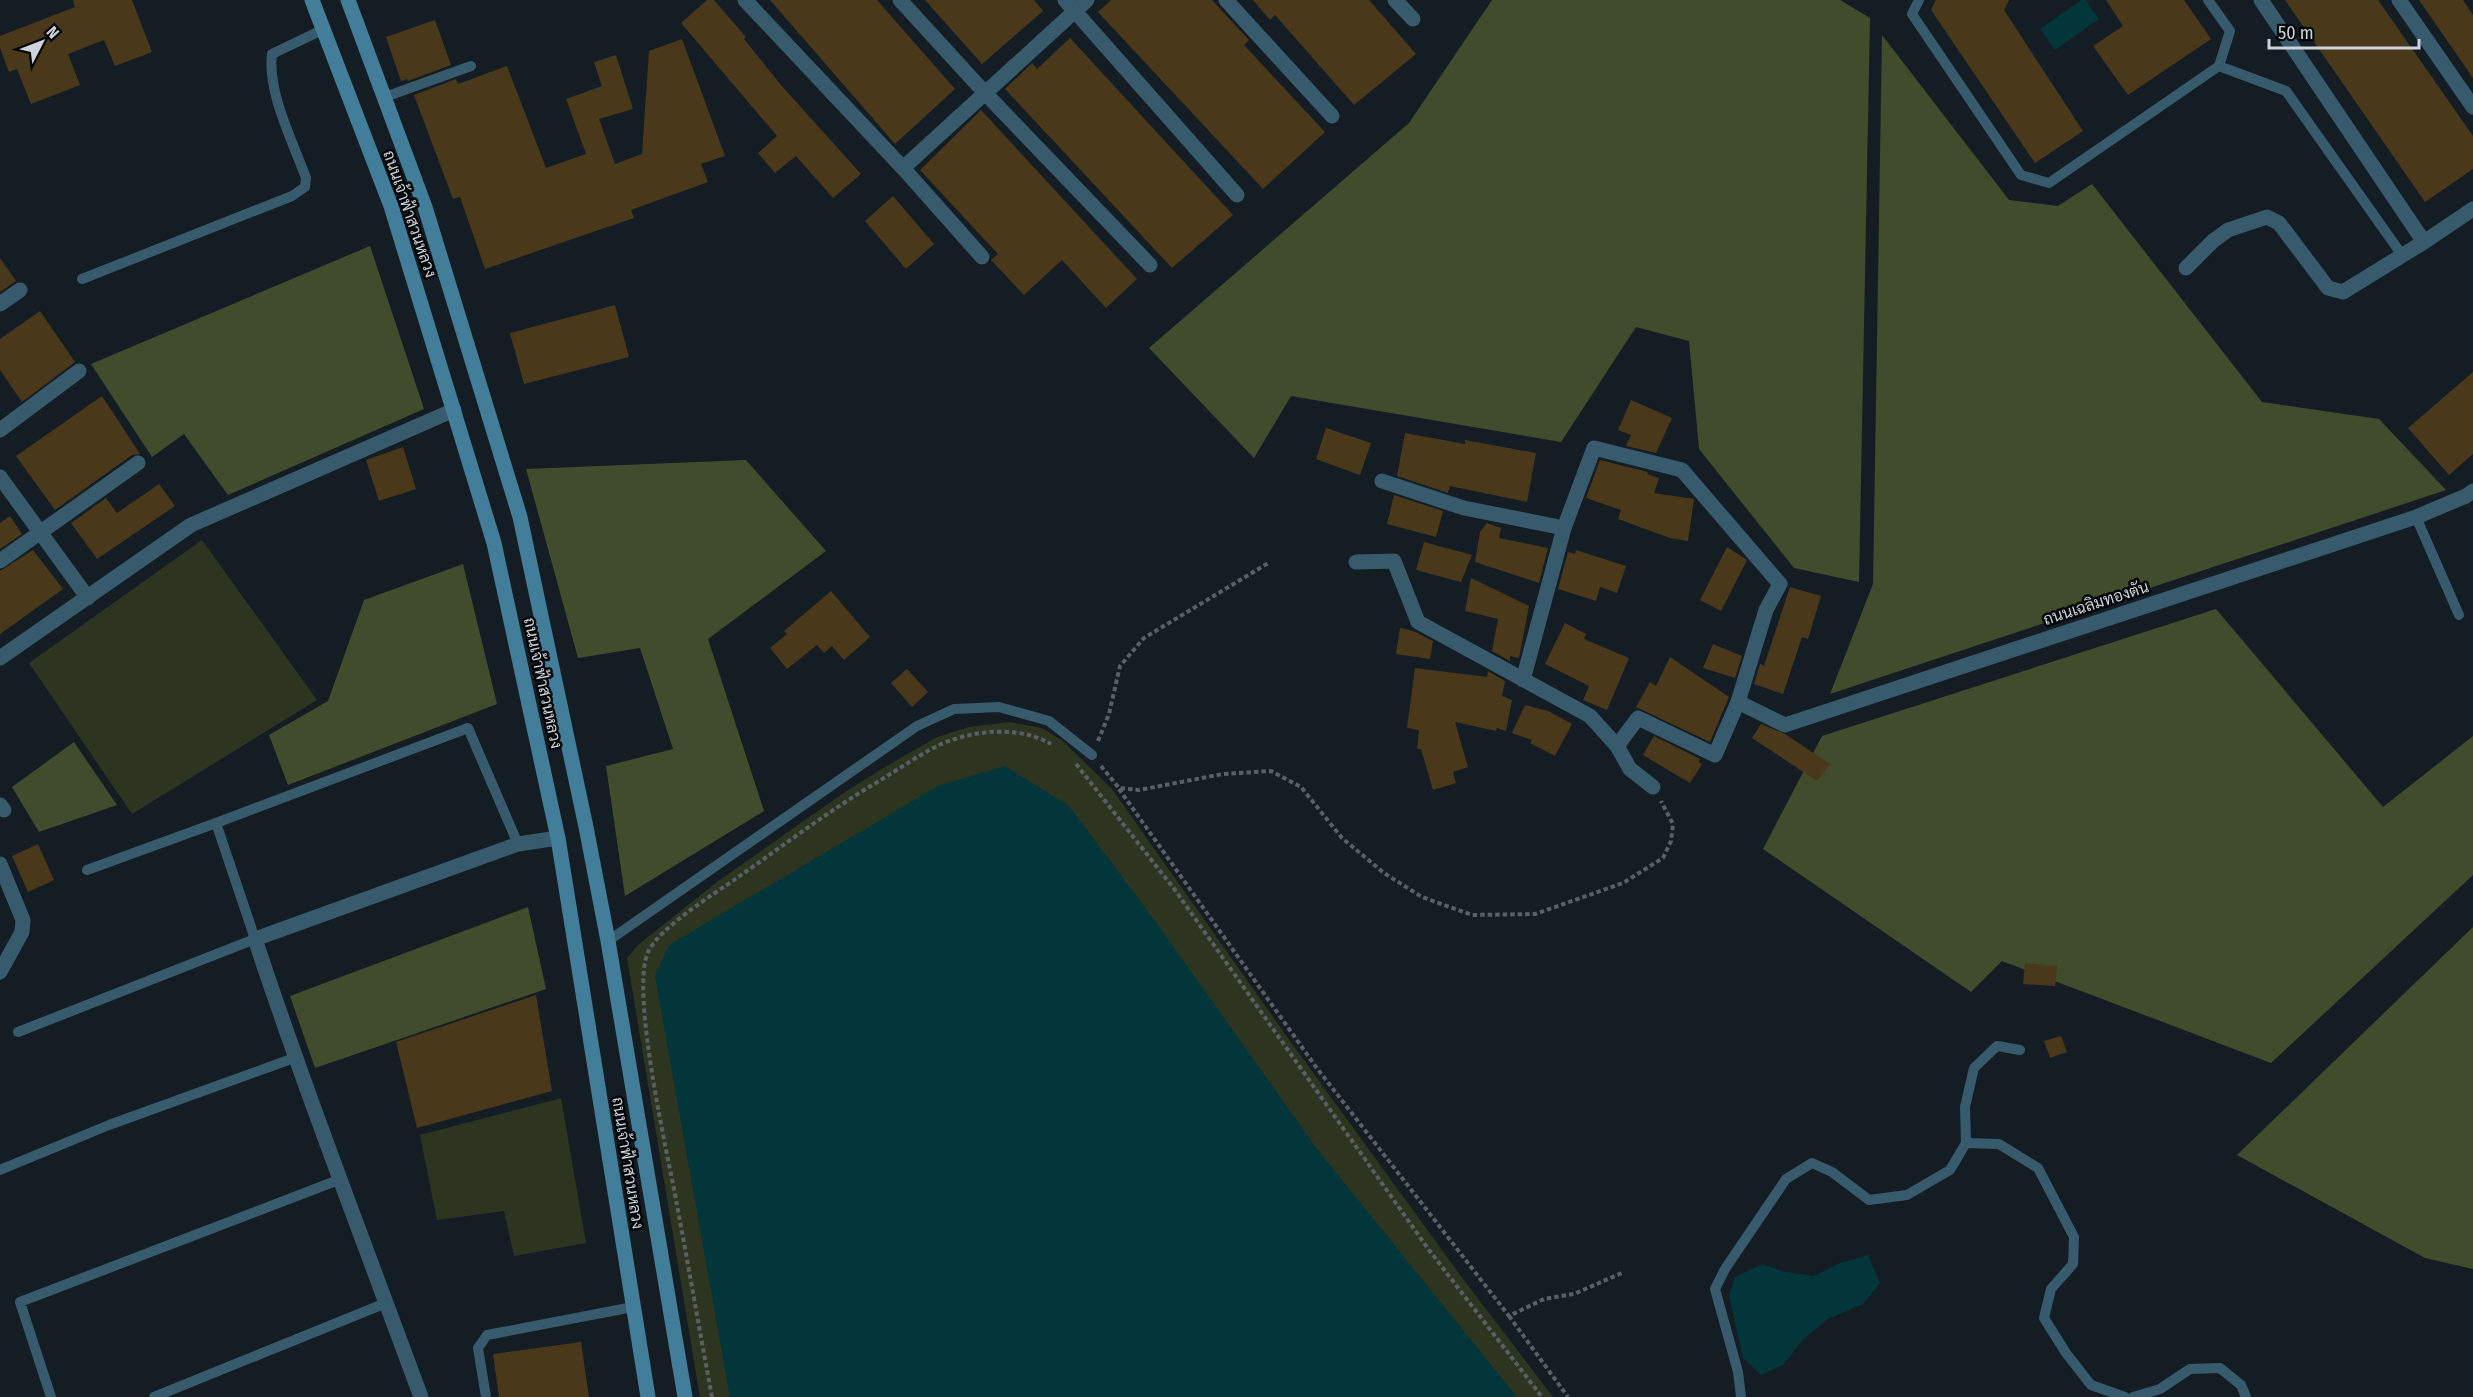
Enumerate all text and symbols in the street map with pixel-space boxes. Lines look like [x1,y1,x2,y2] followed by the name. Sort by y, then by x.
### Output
[12,12,72,72] north arrow
[2269,12,2419,50] scale bar
[43,22,63,42] text: N
[2278,22,2314,44] text: 50 m
[379,148,442,280] street label: ถนนเจ้าฟ้าสวนหลวง
[2040,576,2151,629] street label: ถนนเฉลิมทองตัน
[520,616,567,750] street label: ถนนเจ้าฟ้าสวนหลวง
[608,1096,649,1230] street label: ถนนเจ้าฟ้าสวนหลวง

